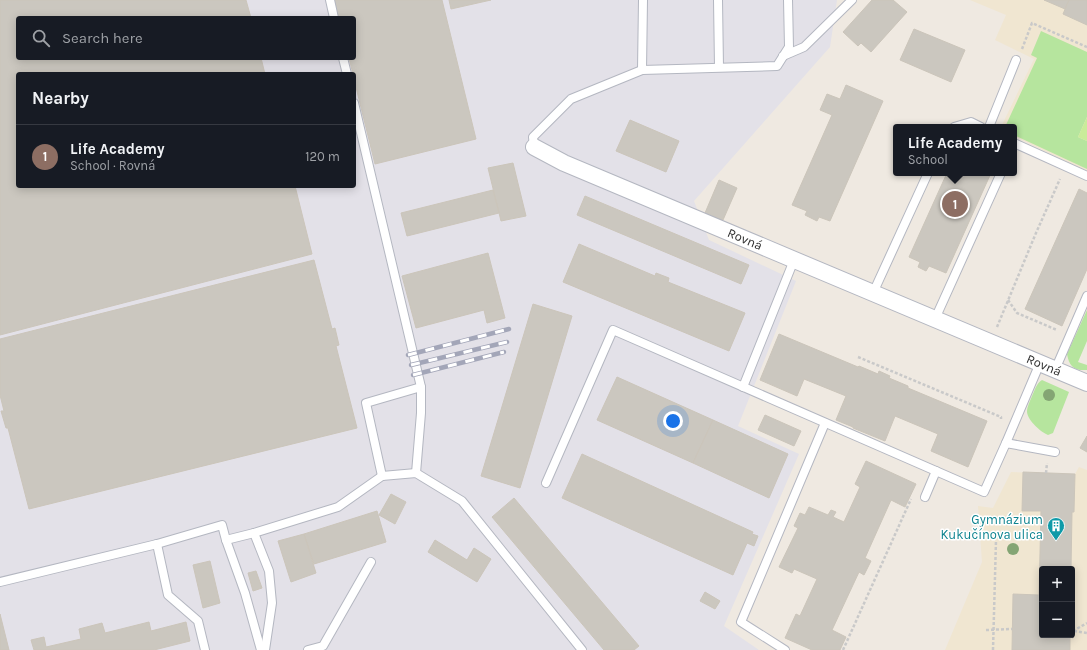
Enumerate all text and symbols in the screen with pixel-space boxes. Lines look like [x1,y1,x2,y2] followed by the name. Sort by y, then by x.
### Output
[16,16,356,60] search box
[30,27,52,49] icon: search
[62,29,143,47] text: Search here
[32,88,89,108] text: Nearby
[893,124,1017,176] popup
[908,134,1002,152] text: Life Academy
[70,140,165,158] text: Life Academy
[43,149,47,164] text: 1
[305,149,340,164] text: 120 m
[908,152,948,167] text: School
[70,158,155,173] text: School · Rovná
[942,189,968,219] pin: 1
[725,225,765,253] street label: Rovná
[1024,351,1064,379] street label: Rovná
[663,411,683,431] your location
[940,512,1043,542] place label: Gymnázium Kukučínova ulica
[1046,516,1066,541] building icon: Gymnázium Kukučínova ulica
[1039,566,1075,638] map controls
[1039,566,1075,602] button: +
[1039,602,1075,638] button: −

